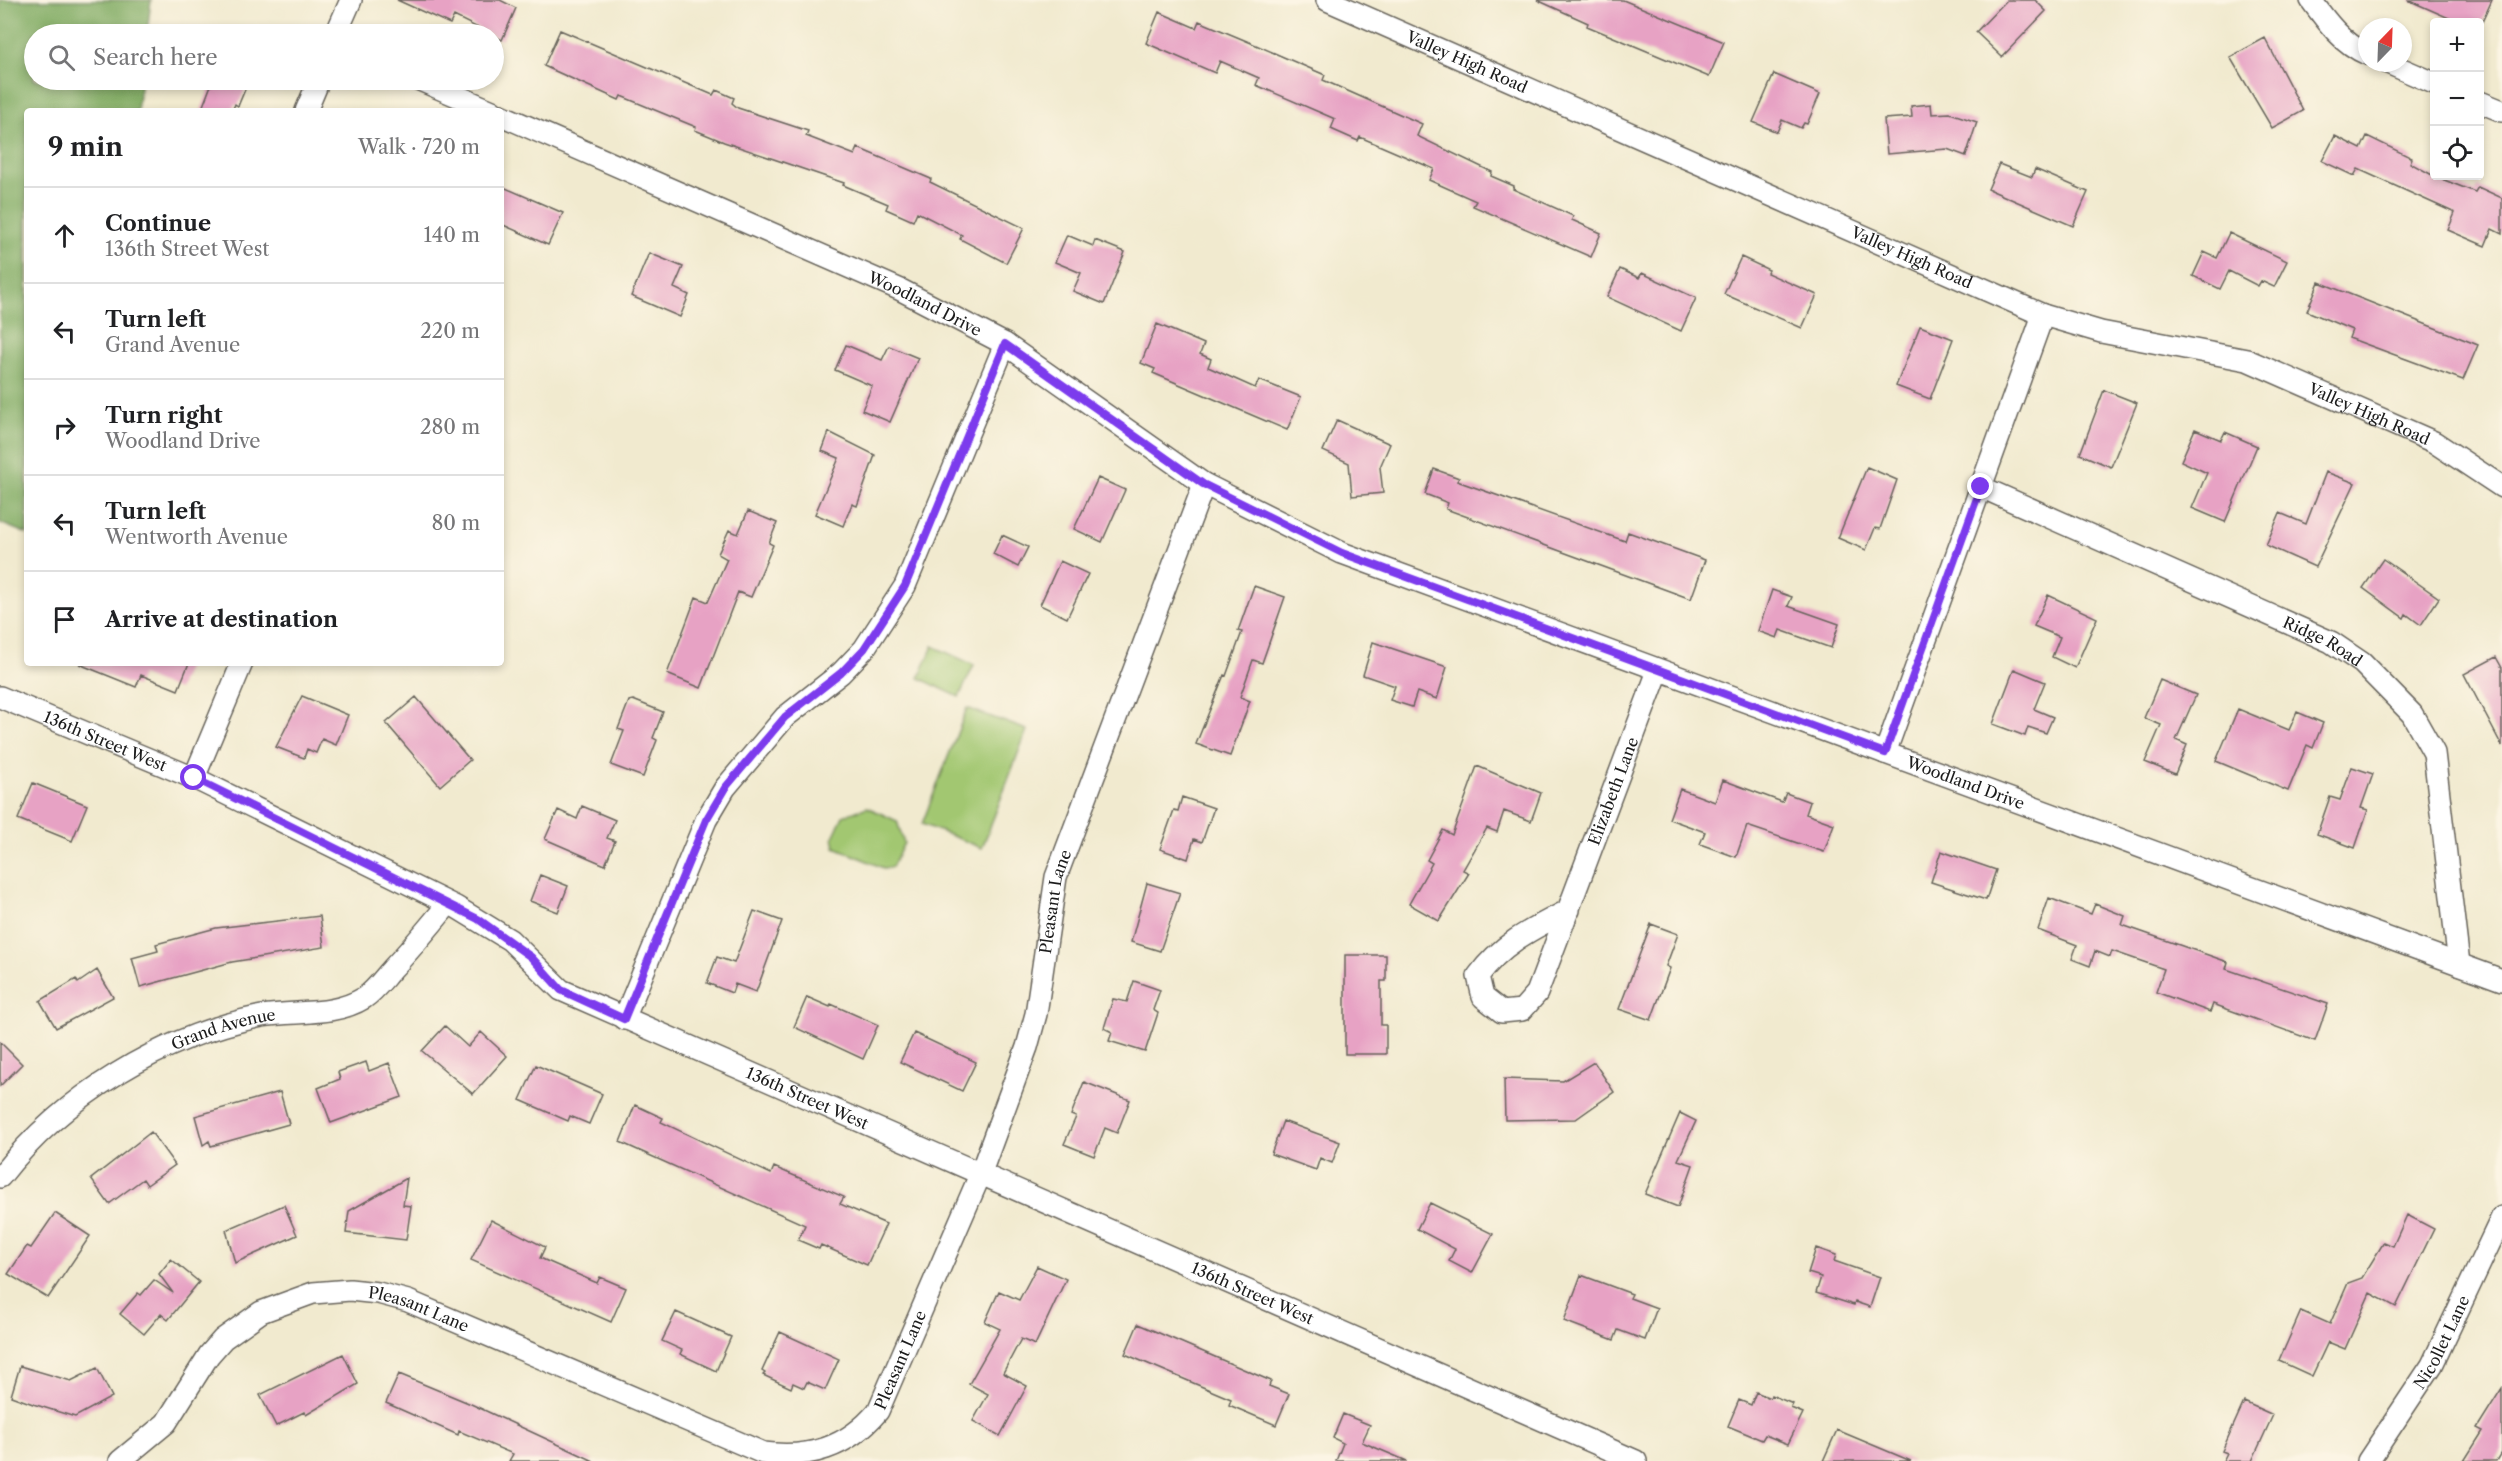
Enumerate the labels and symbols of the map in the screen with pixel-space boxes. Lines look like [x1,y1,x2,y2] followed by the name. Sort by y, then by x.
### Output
[2358,18,2412,72] north arrow
[1402,26,1531,97] street label: Valley High Road
[1847,222,1976,293] street label: Valley High Road
[864,266,985,340] street label: Woodland Drive
[2305,378,2433,449] street label: Valley High Road
[1967,473,1993,499] route end
[2280,612,2367,671] street label: Ridge Road
[41,706,170,776] street label: 136th Street West
[1584,734,1642,848] street label: Elizabeth Lane
[1903,751,2028,813] street label: Woodland Drive
[180,764,206,790] route start
[1035,847,1075,955] street label: Pleasant Lane
[168,1004,277,1054] street label: Grand Avenue
[743,1062,872,1134] street label: 136th Street West
[1188,1257,1317,1329] street label: 136th Street West
[367,1282,472,1336] street label: Pleasant Lane
[2409,1292,2474,1393] street label: Nicollet Lane
[870,1307,930,1412] street label: Pleasant Lane

